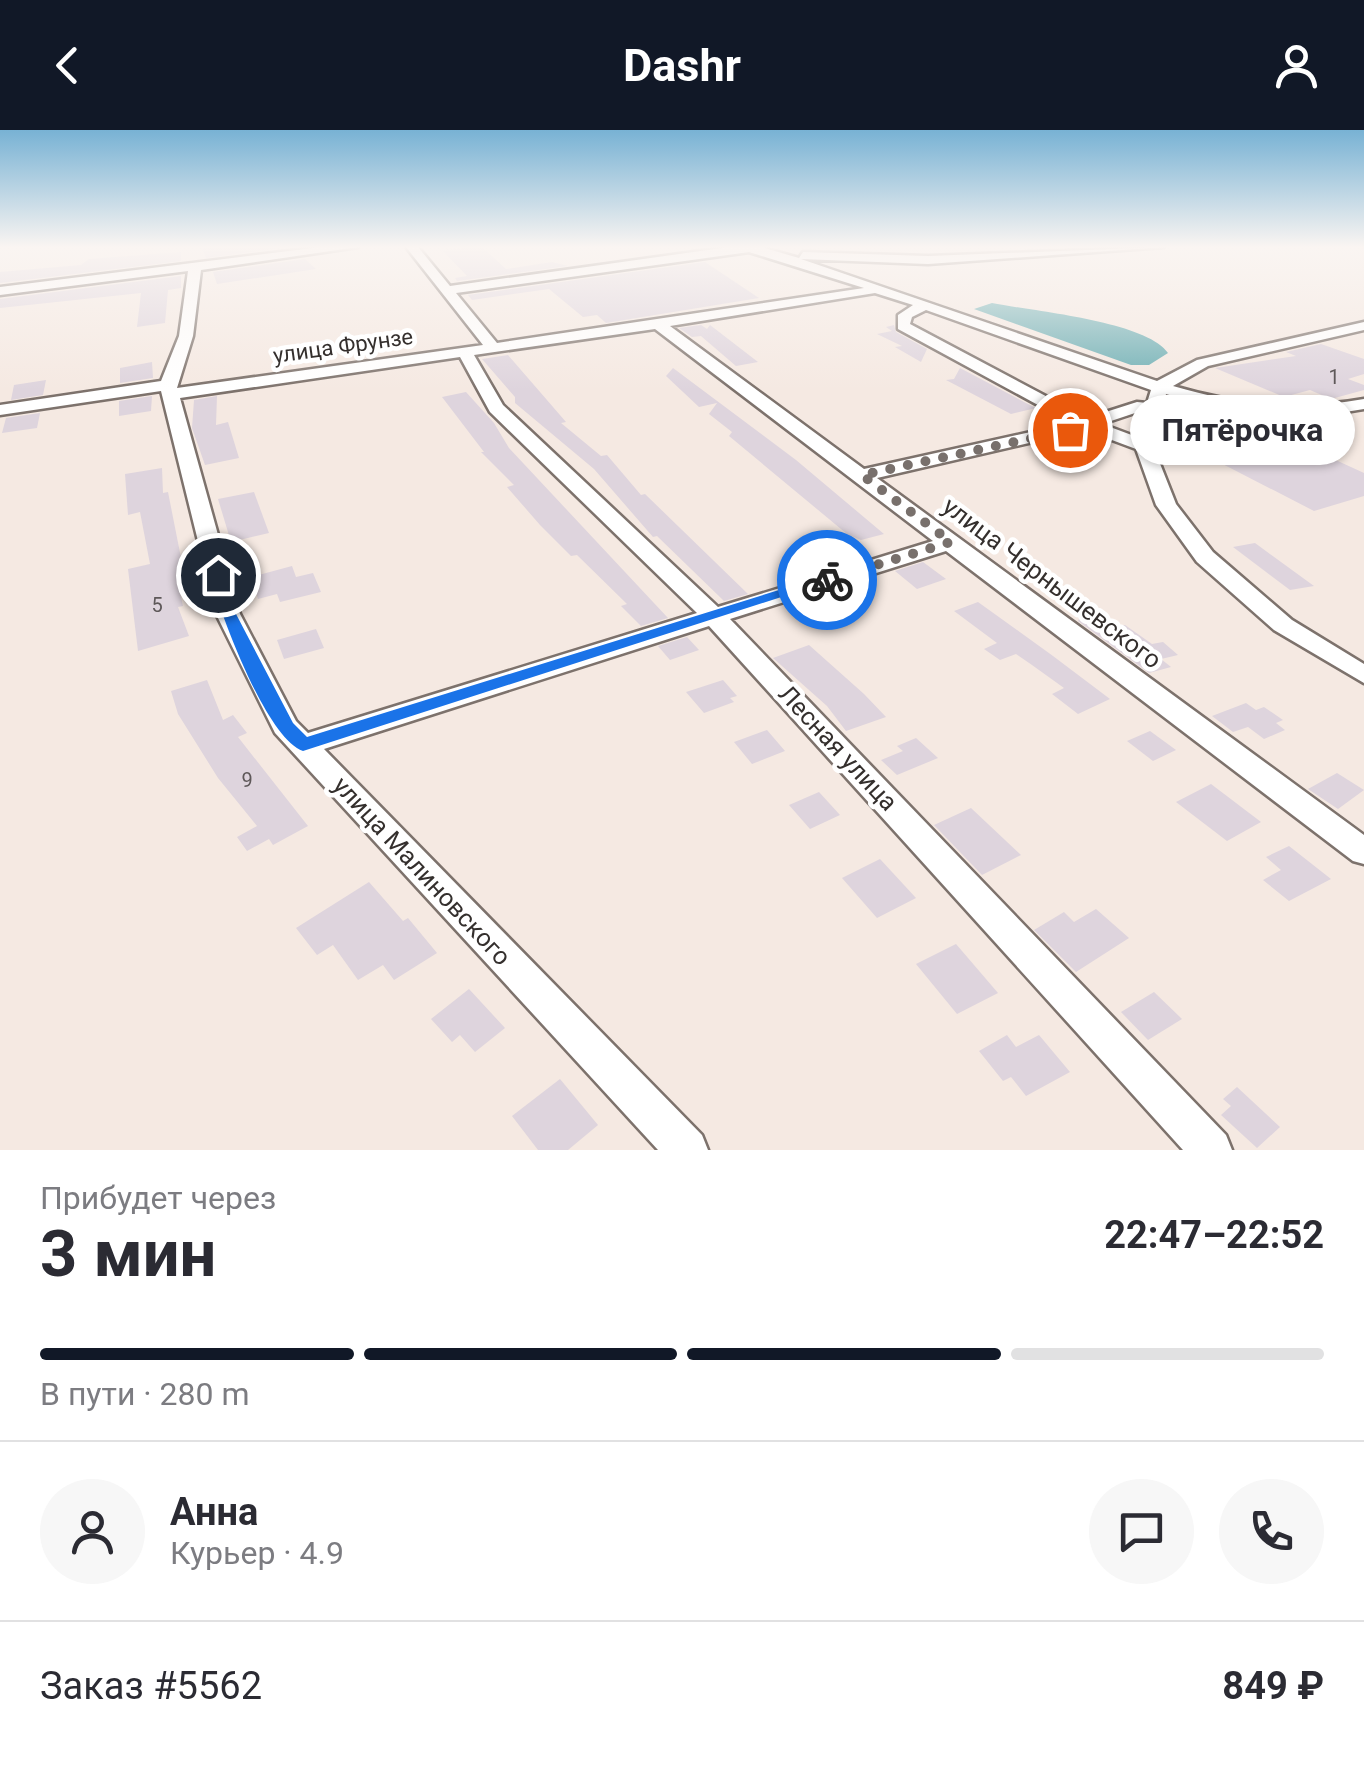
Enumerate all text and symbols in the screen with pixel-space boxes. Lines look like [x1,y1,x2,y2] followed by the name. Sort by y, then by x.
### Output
[40,38,95,93] icon: back
[1269,38,1324,93] icon: person
[623,39,741,92] text: Dashr
[271,324,415,368] street label: улица Фрунзе
[1328,365,1340,389] house number: 1
[1028,388,1113,473] pin
[1130,395,1355,465] callout: Пятёрочка
[1043,403,1098,458] icon: bag
[1162,411,1323,449] text: Пятёрочка
[937,491,1167,675] street label: улица Чернышевского
[777,530,877,630] courier
[176,533,261,618] pin
[191,548,246,603] icon: home
[800,553,855,608] icon: bike
[151,593,163,617] house number: 5
[773,679,903,817] street label: Лесная улица
[241,768,253,792] house number: 9
[327,771,517,971] street label: улица Малиновского
[40,1179,276,1217] text: Прибудет через
[1104,1213,1324,1257] text: 22:47–22:52
[40,1216,216,1292] text: 3 мин
[40,1375,250,1413] text: В пути · 280 m
[40,1479,145,1584] button: person
[1089,1479,1194,1584] button: chat
[1219,1479,1324,1584] button: phone
[170,1490,258,1534] text: Анна
[170,1534,344,1572] text: Курьер · 4.9
[40,1664,262,1708] text: Заказ #5562
[1222,1664,1324,1708] text: 849 ₽

